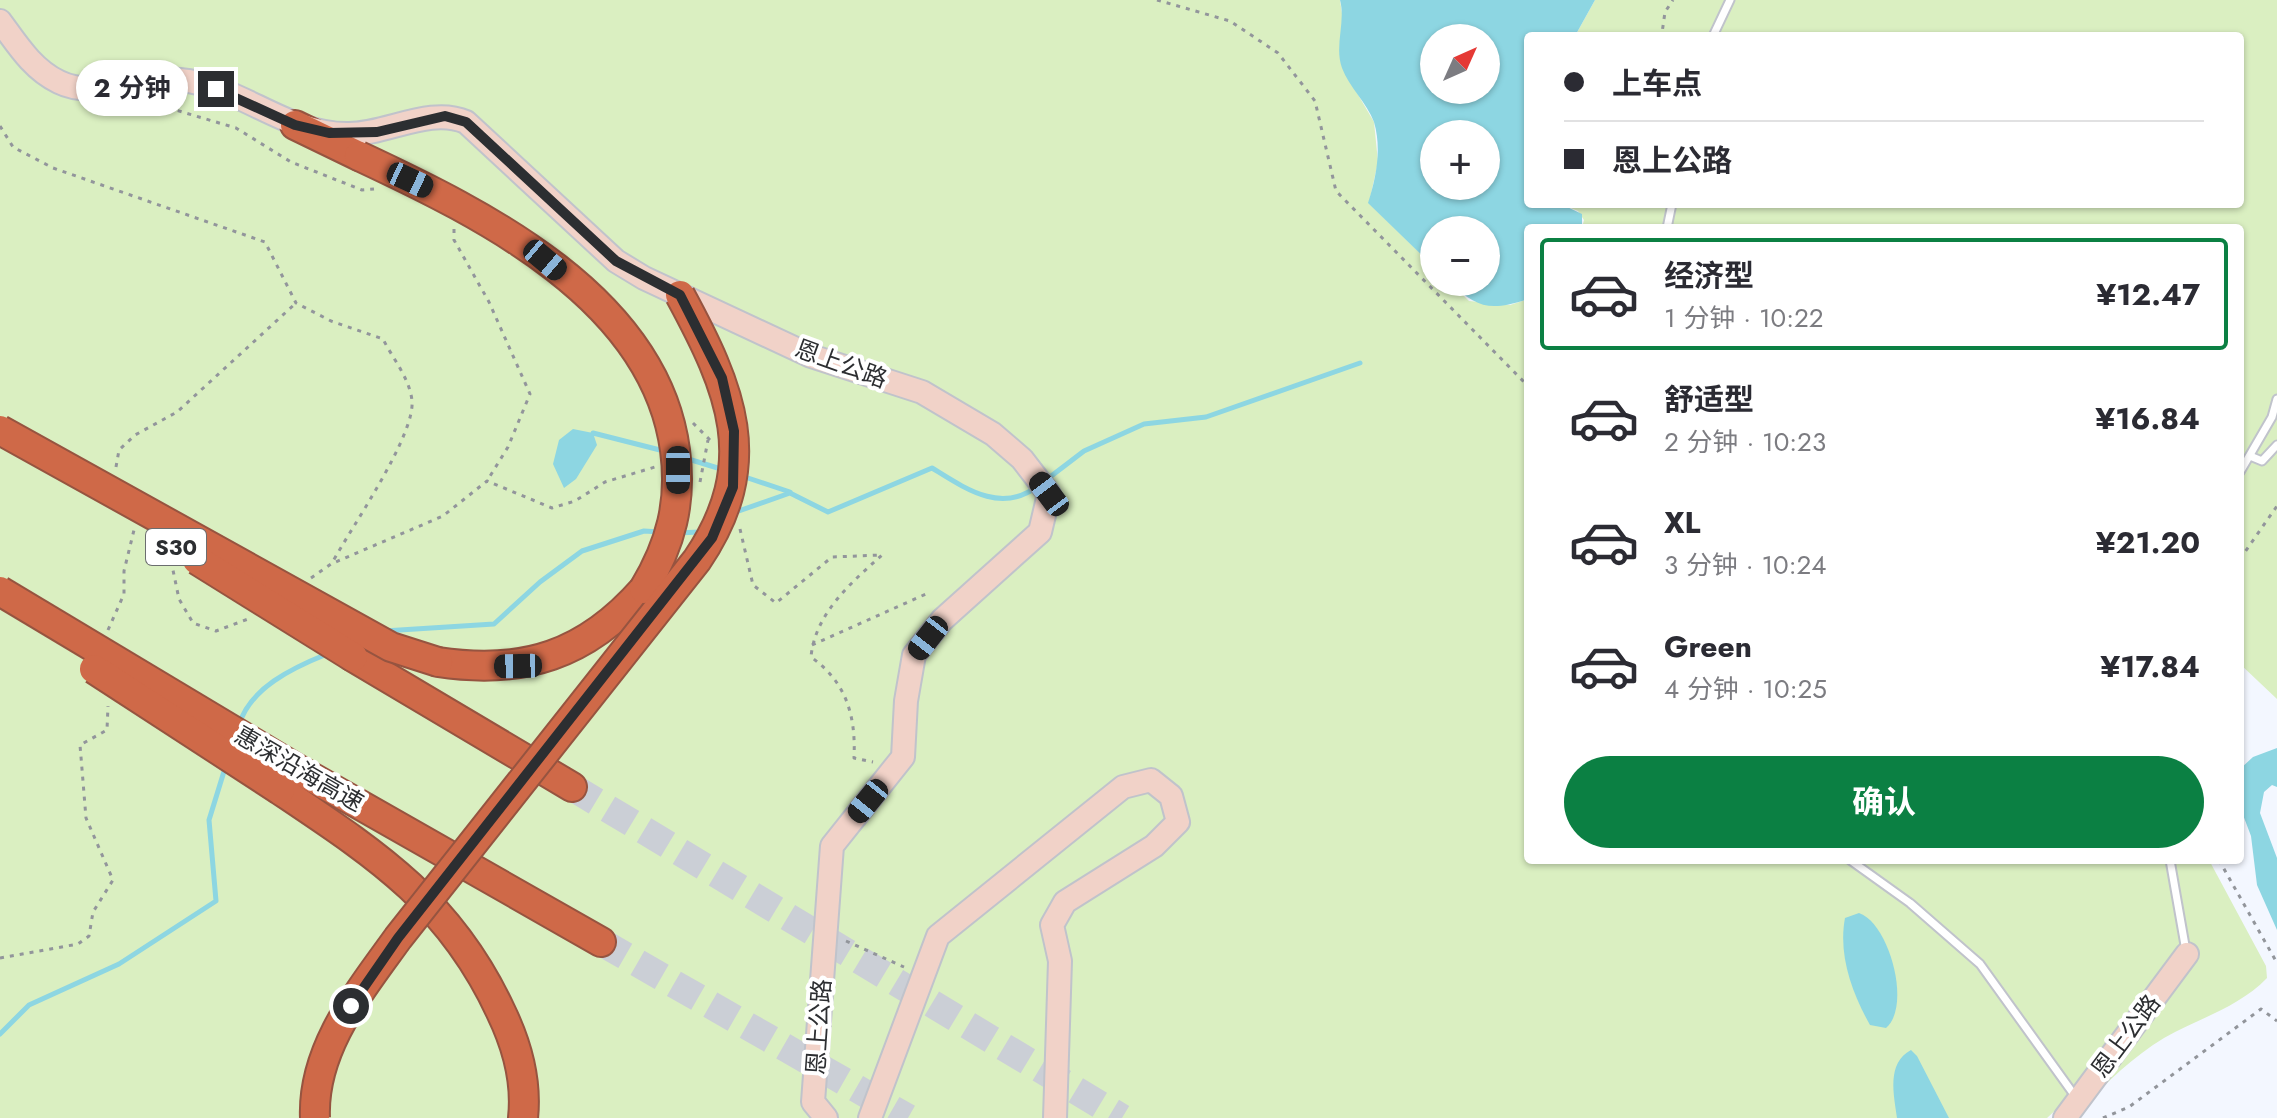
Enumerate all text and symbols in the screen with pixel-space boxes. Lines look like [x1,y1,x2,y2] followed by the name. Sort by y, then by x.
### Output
[1420,24,1500,104] north arrow
[1420,24,1500,296] map controls
[76,61,188,117] callout: 2 分钟
[1612,62,1702,105] text: 上车点
[94,69,170,107] text: 2 分钟
[198,71,234,107] route end
[1420,120,1500,200] button: +
[1612,139,1732,182] text: 恩上公路
[383,159,437,201] car
[1420,216,1500,296] button: −
[519,235,571,285] car
[1664,254,1754,297] text: 经济型
[1568,258,1640,330] icon: car
[2096,273,2200,316] text: ¥12.47
[1664,299,1824,337] text: 1 分钟 · 10:22
[790,331,892,396] street label: 恩上公路
[1664,378,1754,421] text: 舒适型
[1568,382,1640,454] icon: car
[2095,397,2200,440] text: ¥16.84
[1664,423,1826,461] text: 2 分钟 · 10:23
[666,446,690,494] car
[1025,468,1073,520] car
[1664,501,1700,544] text: XL
[1568,506,1640,578] icon: car
[2096,521,2200,564] text: ¥21.20
[146,529,206,565] road number: S30
[1664,546,1826,584] text: 3 分钟 · 10:24
[904,612,952,664] car
[1664,625,1752,668] text: Green
[1568,630,1640,702] icon: car
[2100,645,2200,688] text: ¥17.84
[494,654,542,678] car
[1664,670,1827,708] text: 4 分钟 · 10:25
[228,717,370,820] street label: 惠深沿海高速
[1564,756,2204,848] button: 确认
[844,775,892,827] car
[798,978,839,1076] street label: 恩上公路
[2083,987,2168,1085] street label: 恩上公路
[333,988,369,1024] route start

